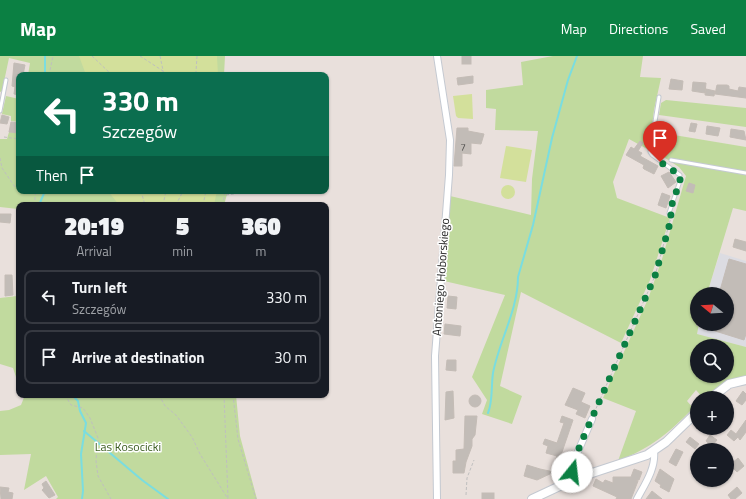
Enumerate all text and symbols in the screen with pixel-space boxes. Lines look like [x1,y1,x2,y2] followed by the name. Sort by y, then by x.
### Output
[20,14,56,43] text: Map
[561,18,587,39] text: Map
[609,18,668,39] text: Directions
[690,18,726,39] text: Saved
[102,79,179,122] text: 330 m
[36,88,88,140] icon: left
[102,118,177,145] text: Szczegów
[643,121,677,162] pin
[649,127,671,149] icon: arrive
[460,140,466,155] house number: 7
[36,164,68,187] text: Then
[76,164,98,186] icon: arrive
[64,208,124,244] text: 20:19
[176,208,189,244] text: 5
[241,208,281,244] text: 360
[427,217,454,337] street label: Antoniego Hoborskiego
[76,241,112,261] text: Arrival
[172,241,193,261] text: min
[255,241,266,261] text: m
[72,276,127,299] text: Turn left
[38,286,60,308] icon: left
[266,286,307,309] text: 330 m
[690,287,734,331] north arrow
[690,287,734,487] map controls
[72,299,126,319] text: Szczegów
[690,339,734,383] button: search
[38,346,60,368] icon: arrive
[72,346,205,369] text: Arrive at destination
[274,346,307,369] text: 30 m
[690,391,734,435] button: +
[95,437,161,456] park label: Las Kosocicki
[690,443,734,487] button: −
[551,451,593,493] position arrow

